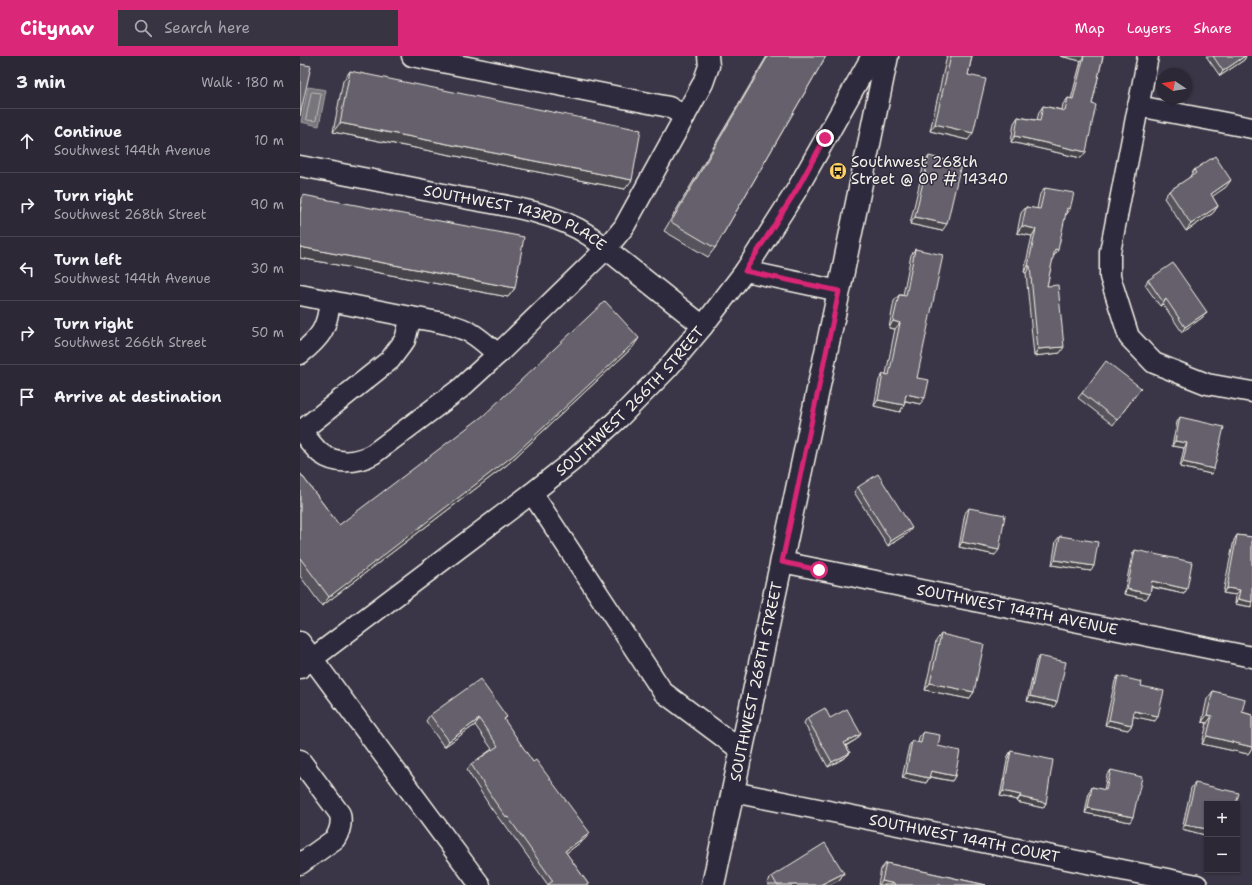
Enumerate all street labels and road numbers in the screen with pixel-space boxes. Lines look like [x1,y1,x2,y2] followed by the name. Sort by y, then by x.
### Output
[422,180,610,255] street label: SOUTHWEST 143RD PLACE
[551,322,708,481] street label: SOUTHWEST 266TH STREET
[915,579,1120,640] street label: SOUTHWEST 144TH AVENUE
[725,580,787,783] street label: SOUTHWEST 268TH STREET
[867,810,1061,867] street label: SOUTHWEST 144TH COURT

